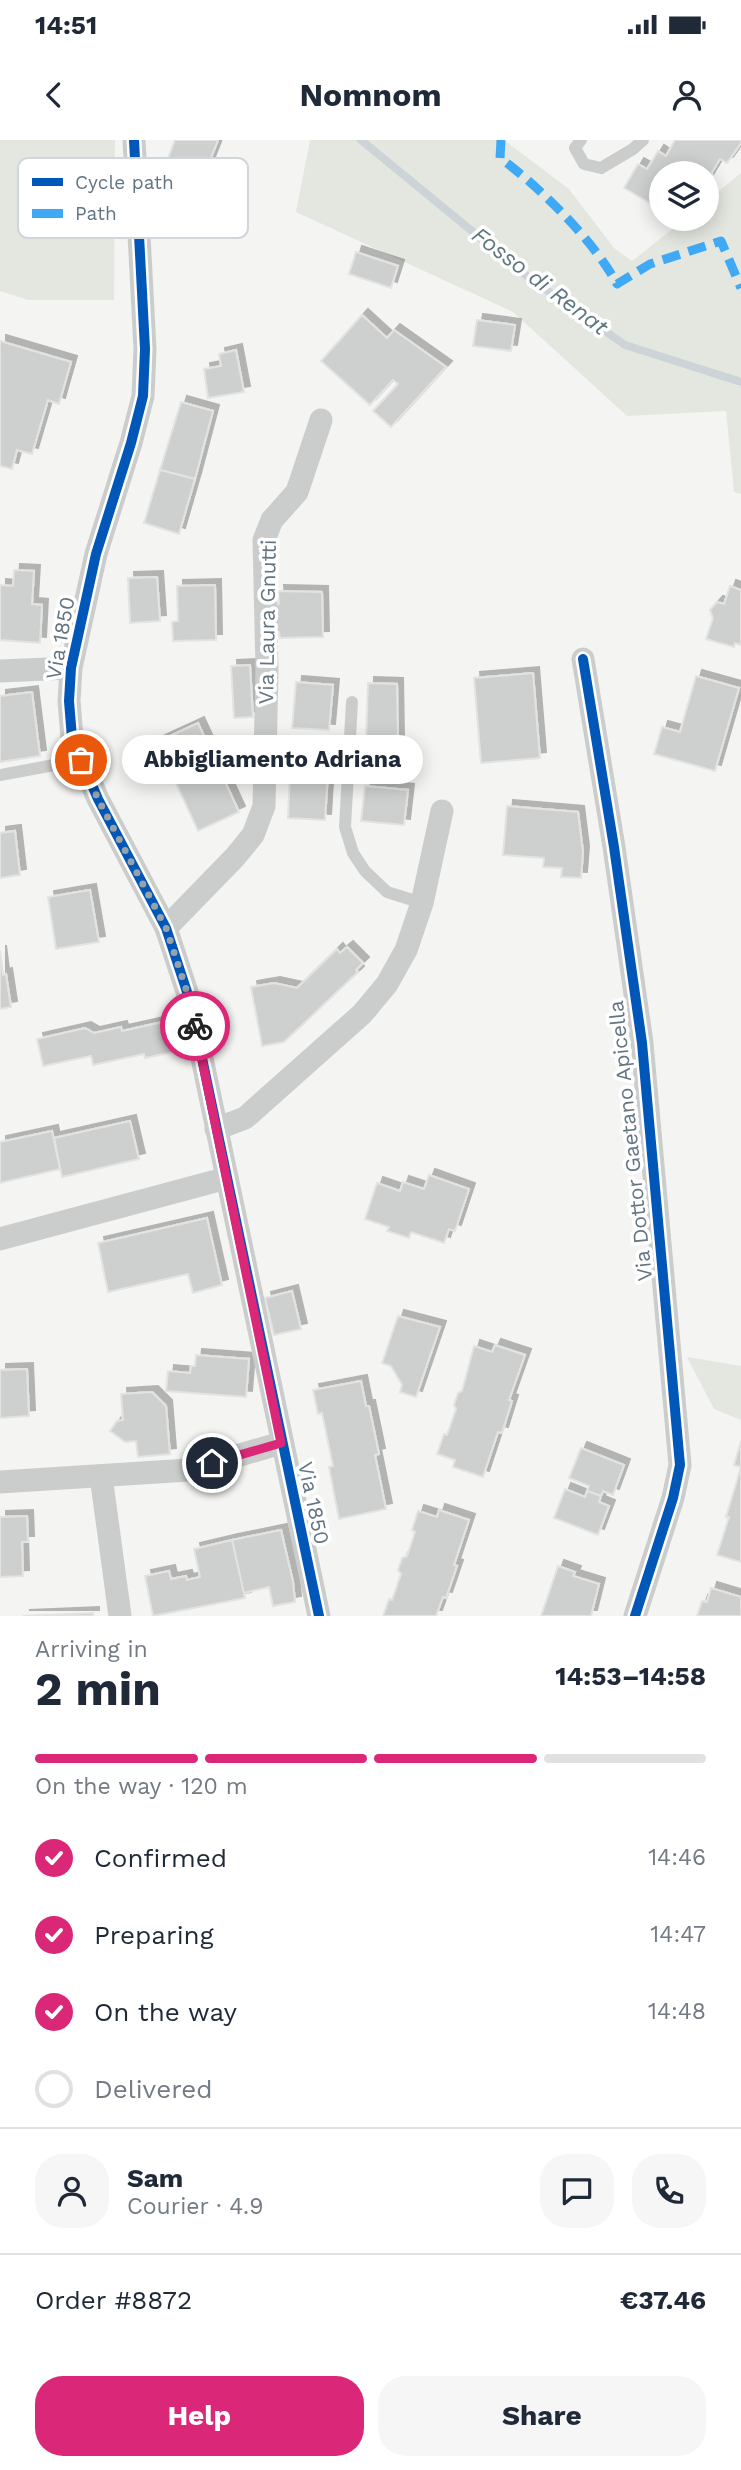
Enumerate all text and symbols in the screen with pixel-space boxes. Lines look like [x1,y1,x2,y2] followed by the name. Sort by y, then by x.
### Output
[35,10,97,40] text: 14:51
[35,76,73,114] icon: back
[299,76,442,114] text: Nomnom
[668,76,706,114] icon: person
[18,158,248,238] legend
[649,161,719,231] map controls
[649,161,719,231] button: layers
[75,171,174,194] text: Cycle path
[75,202,117,225] text: Path
[467,221,614,341] water label: Fosso di Renat
[253,539,281,705] street label: Via Laura Gnutti
[40,595,80,681] street label: Via 1850
[51,730,111,790] pin
[123,736,424,784] callout: Abbigliamento Adriana
[62,741,100,779] icon: bag
[144,746,401,773] text: Abbigliamento Adriana
[160,991,230,1061] courier
[603,999,657,1283] street label: Via Dottor Gaetano Apicella
[176,1007,214,1045] icon: bike
[182,1433,242,1493] pin
[193,1444,231,1482] icon: home
[293,1459,335,1547] street label: Via 1850
[35,1636,148,1663] text: Arriving in
[555,1661,706,1691] text: 14:53–14:58
[35,1662,161,1716] text: 2 min
[35,1773,248,1800] text: On the way · 120 m
[35,1839,73,1877] icon: check
[94,1843,227,1873] text: Confirmed
[648,1844,706,1871] text: 14:46
[35,1916,73,1954] icon: check
[94,1920,214,1950] text: Preparing
[650,1921,706,1948] text: 14:47
[35,1993,73,2031] icon: check
[94,1997,237,2027] text: On the way
[648,1998,706,2025] text: 14:48
[94,2074,213,2104] text: Delivered
[35,2154,109,2228] button: person
[540,2154,614,2228] button: chat
[632,2154,706,2228] button: phone
[127,2163,183,2193] text: Sam
[127,2193,263,2220] text: Courier · 4.9
[35,2285,192,2315] text: Order #8872
[620,2285,706,2315] text: €37.46
[35,2376,364,2456] button: Help
[378,2376,706,2456] button: Share

